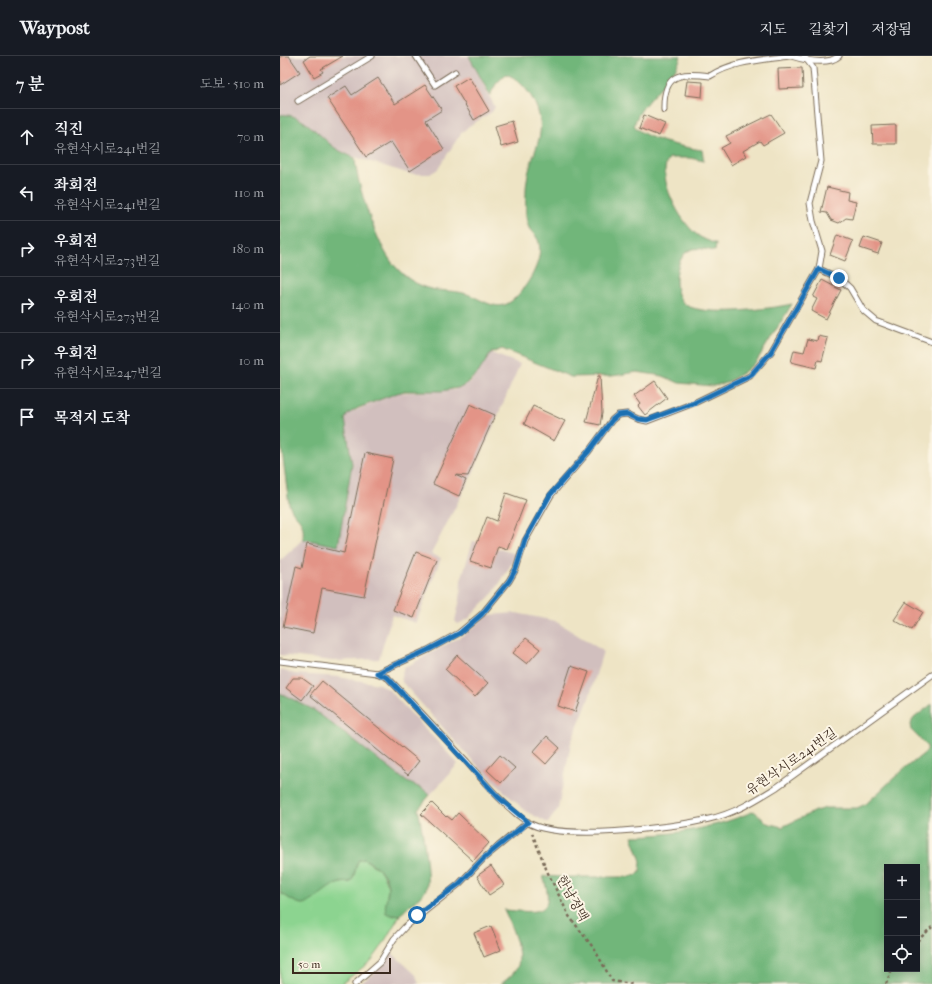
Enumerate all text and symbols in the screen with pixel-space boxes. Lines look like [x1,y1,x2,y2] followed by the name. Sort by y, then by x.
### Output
[20,17,90,39] text: Waypost
[760,21,787,38] text: 지도
[809,21,849,38] text: 길찾기
[871,21,912,38] text: 저장됨
[16,74,44,94] text: 7 분
[200,76,264,91] text: 도보 · 510 m
[54,120,83,138] text: 직진
[16,126,38,148] icon: ahead
[237,129,264,144] text: 70 m
[54,141,161,156] text: 유현삭시로241번길
[54,176,97,194] text: 좌회전
[16,182,38,204] icon: left
[234,185,264,200] text: 110 m
[54,197,161,212] text: 유현삭시로241번길
[54,232,97,250] text: 우회전
[16,238,38,260] icon: right
[232,241,264,256] text: 180 m
[54,253,160,268] text: 유현삭시로273번길
[830,269,848,287] route end
[54,288,97,306] text: 우회전
[16,294,38,316] icon: right
[231,297,264,312] text: 140 m
[54,309,160,324] text: 유현삭시로273번길
[54,344,97,362] text: 우회전
[16,350,38,372] icon: right
[239,353,264,368] text: 10 m
[54,365,162,380] text: 유현삭시로247번길
[16,406,38,428] icon: arrive
[54,409,130,427] text: 목적지 도착
[743,725,839,798] street label: 유현삭시로241번길
[884,864,920,972] map controls
[884,864,920,900] button: +
[554,873,591,924] street label: 한남정맥
[884,900,920,936] button: −
[408,906,426,924] route start
[884,936,920,972] button: locate
[292,956,391,975] scale bar
[298,958,320,971] text: 50 m

